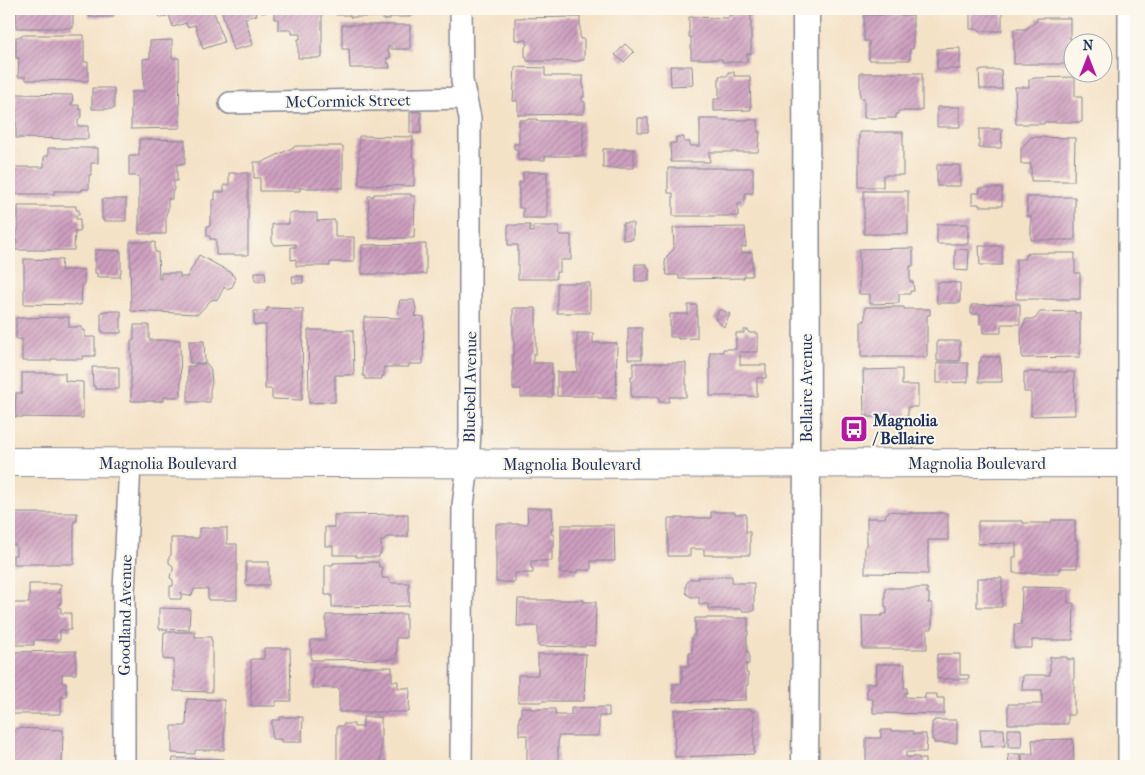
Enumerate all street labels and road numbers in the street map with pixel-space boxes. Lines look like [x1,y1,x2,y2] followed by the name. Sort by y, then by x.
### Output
[285,90,411,112] street label: McCormick Street
[460,331,480,443] street label: Bluebell Avenue
[797,333,816,442] street label: Bellaire Avenue
[99,454,237,473] street label: Magnolia Boulevard
[908,454,1046,473] street label: Magnolia Boulevard
[503,455,641,474] street label: Magnolia Boulevard
[114,554,136,676] street label: Goodland Avenue

